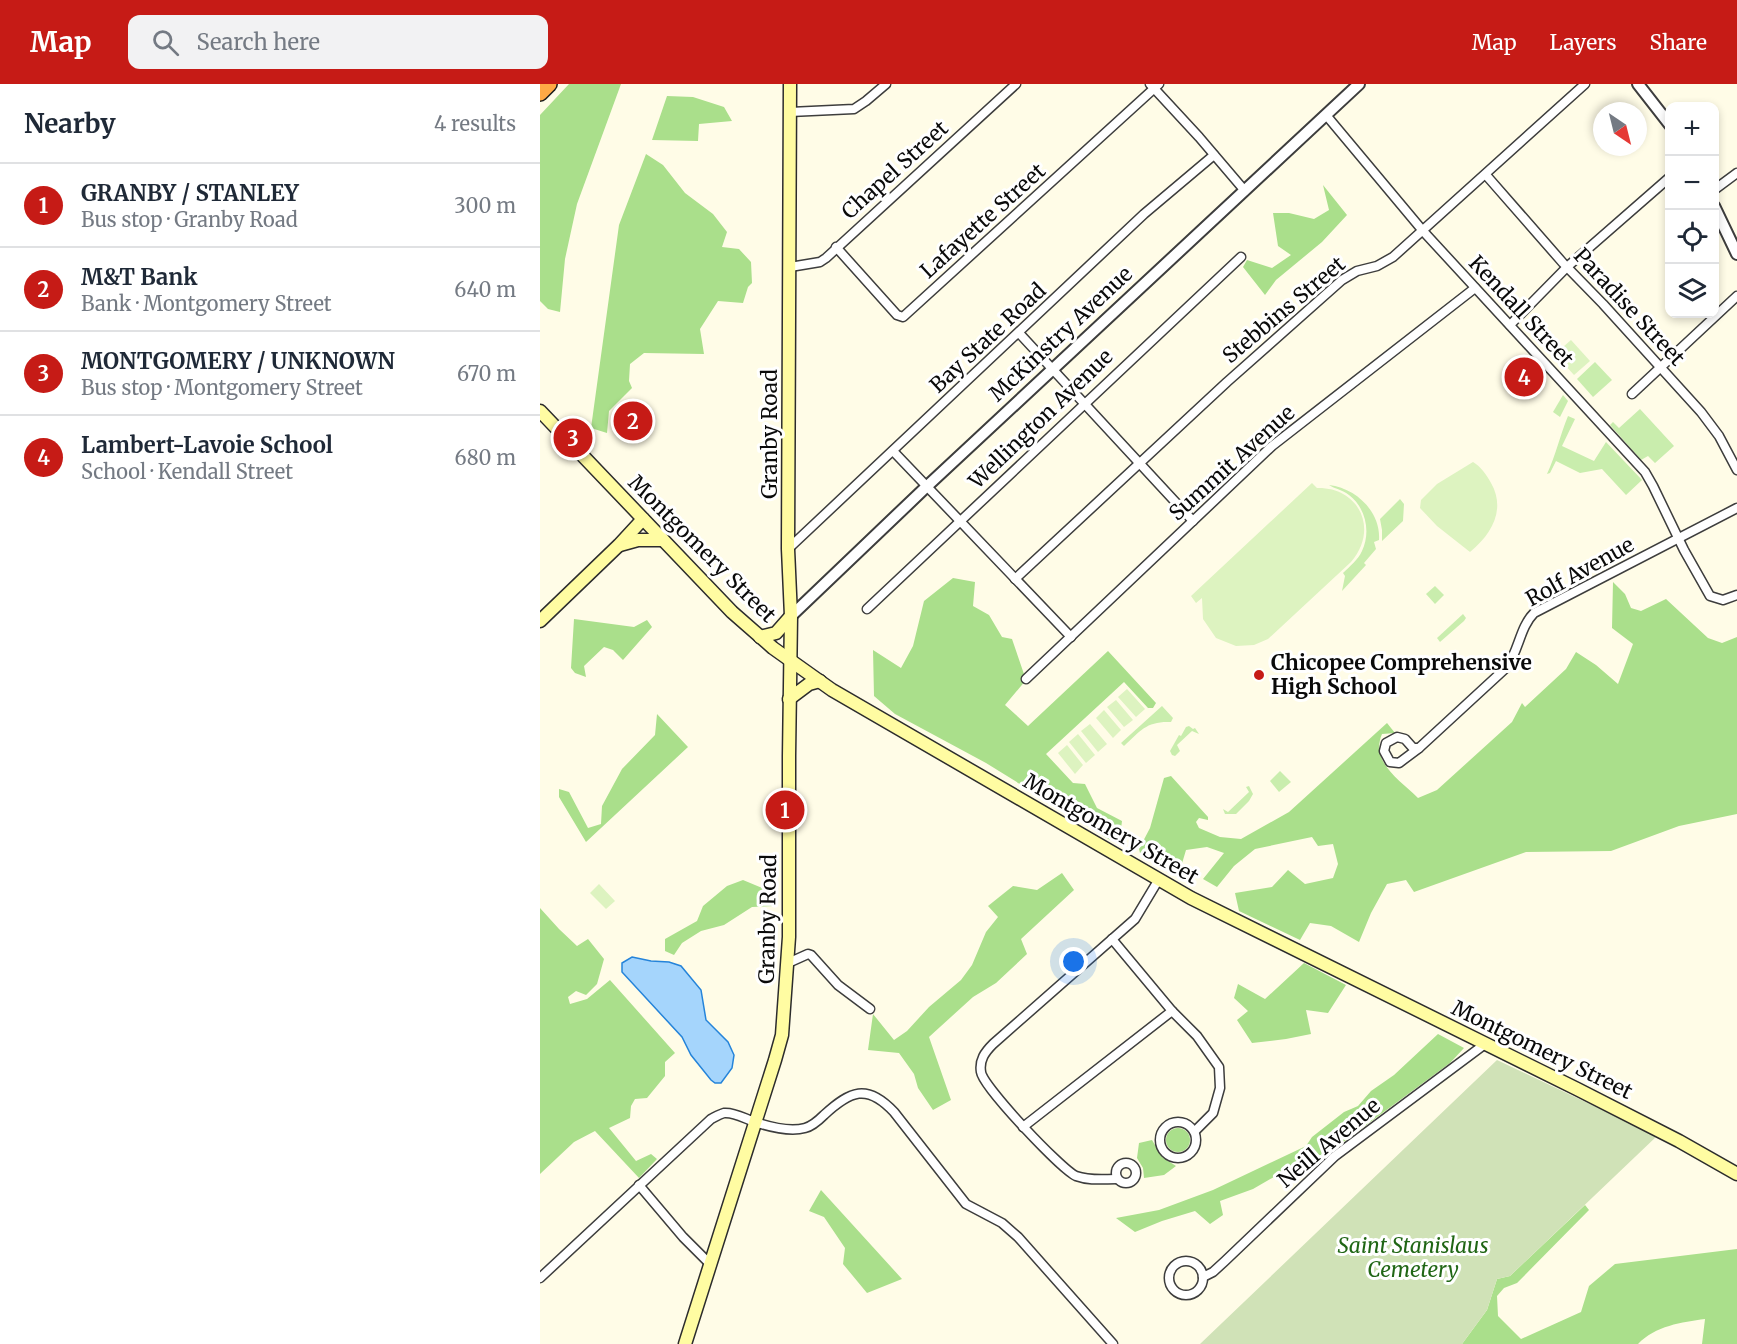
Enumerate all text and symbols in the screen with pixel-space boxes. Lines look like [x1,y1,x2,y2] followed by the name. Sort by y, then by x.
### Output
[128,15,548,69] search box
[30,24,92,60] text: Map
[149,26,182,59] icon: search
[197,28,320,56] text: Search here
[1472,29,1517,56] text: Map
[1550,29,1617,56] text: Layers
[1650,29,1707,56] text: Share
[1593,102,1647,156] north arrow
[1665,102,1719,318] map controls
[1665,102,1719,156] button: +
[24,107,116,140] text: Nearby
[434,111,516,136] text: 4 results
[836,115,954,225] street label: Chapel Street
[1665,156,1719,210] button: −
[915,157,1051,284] street label: Lafayette Street
[81,179,299,207] text: GRANBY / STANLEY
[39,193,48,218] text: 1
[454,193,516,218] text: 300 m
[81,207,298,232] text: Bus stop · Granby Road
[1665,210,1719,264] button: locate
[1568,242,1691,371] street label: Paradise Street
[1217,250,1351,369] street label: Stebbins Street
[1463,250,1580,372] street label: Kendall Street
[983,260,1138,407] street label: McKinstry Avenue
[81,263,198,291] text: M&T Bank
[1665,264,1719,318] button: layers
[38,277,49,302] text: 2
[454,277,516,302] text: 640 m
[924,277,1052,398] street label: Bay State Road
[81,291,332,316] text: Bank · Montgomery Street
[962,343,1118,495] street label: Wellington Avenue
[81,347,395,375] text: MONTGOMERY / UNKNOWN
[1504,354,1544,400] pin: 4
[38,361,49,386] text: 3
[457,361,516,386] text: 670 m
[756,369,783,499] street label: Granby Road
[81,375,363,400] text: Bus stop · Montgomery Street
[614,398,652,444] pin: 2
[1163,399,1300,526] street label: Summit Avenue
[554,416,592,460] pin: 3
[81,431,333,459] text: Lambert-Lavoie School
[37,445,50,470] text: 4
[455,445,516,470] text: 680 m
[81,459,293,484] text: School · Kendall Street
[623,469,782,628] street label: Montgomery Street
[1521,531,1639,612] street label: Rolf Avenue
[1271,649,1532,700] place label: Chicopee Comprehensive High School
[1252,668,1266,682] marker: Chicopee Comprehensive High School
[1019,767,1204,890] street label: Montgomery Street
[766,788,804,832] pin: 1
[753,854,782,984] street label: Granby Road
[1059,947,1088,976] your location
[1447,994,1637,1105] street label: Montgomery Street
[1272,1092,1385,1193] street label: Neill Avenue
[1338,1232,1489,1283] park label: Saint Stanislaus Cemetery

